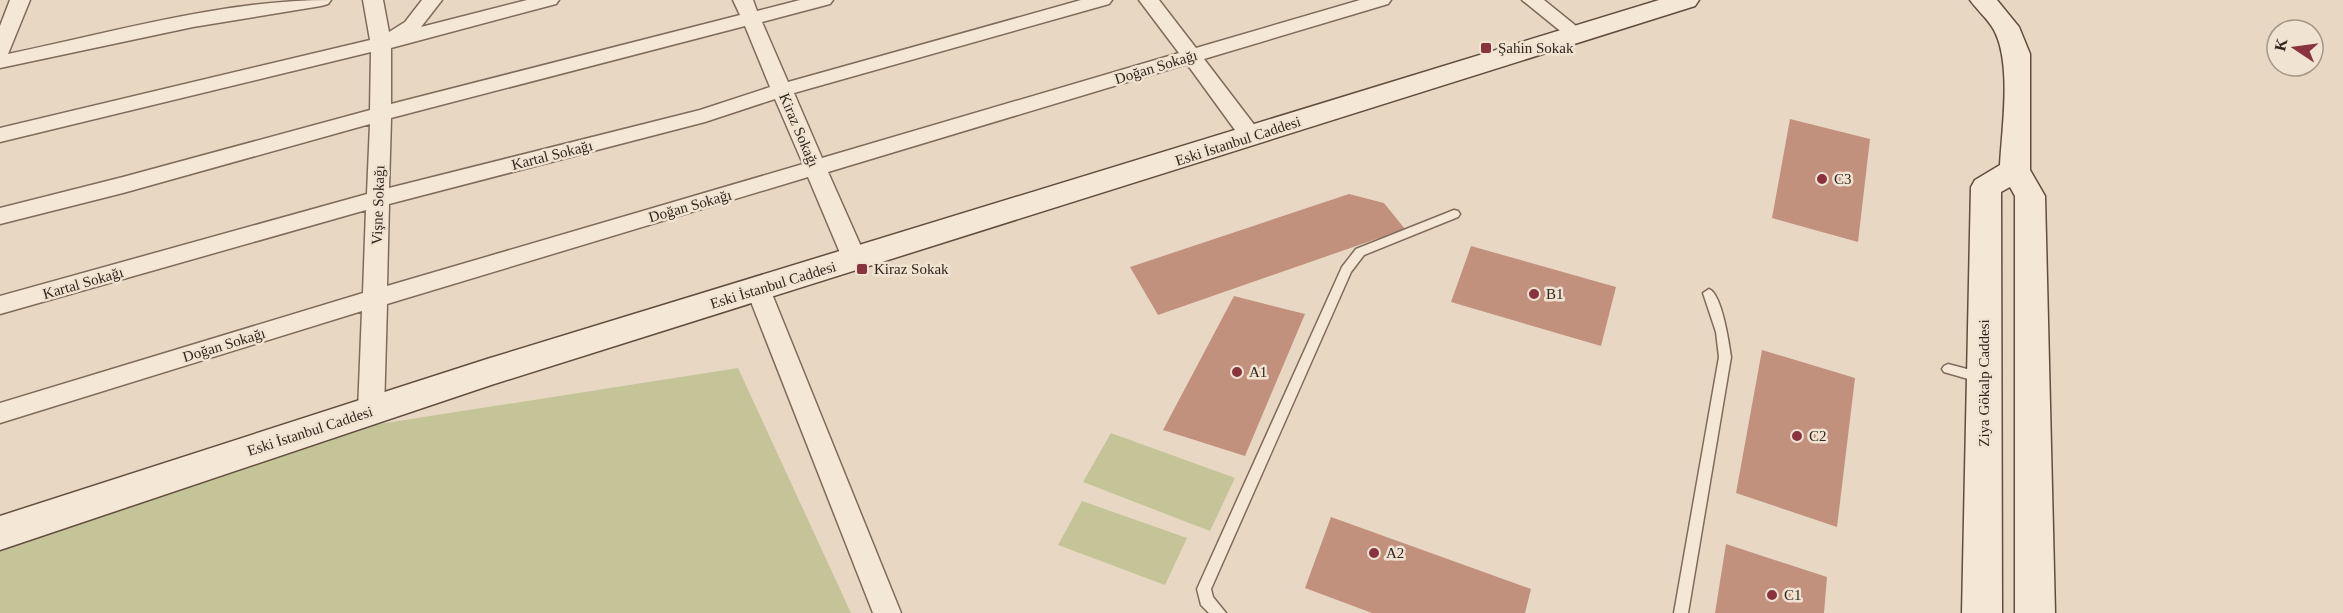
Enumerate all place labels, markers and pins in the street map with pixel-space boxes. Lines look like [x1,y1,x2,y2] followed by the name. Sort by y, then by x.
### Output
[1498,40,1574,56] place label: Şahin Sokak
[1479,41,1493,55] marker: Şahin Sokak
[1834,171,1852,187] place label: C3
[1815,172,1829,186] marker: C3
[874,261,949,277] place label: Kiraz Sokak
[855,262,869,276] marker: Kiraz Sokak
[1546,286,1564,302] place label: B1
[1527,287,1541,301] marker: B1
[1249,364,1267,380] place label: A1
[1230,365,1244,379] marker: A1
[1809,428,1827,444] place label: C2
[1790,429,1804,443] marker: C2
[1386,545,1404,561] place label: A2
[1367,546,1381,560] marker: A2
[1784,587,1802,603] place label: C1
[1765,588,1779,602] marker: C1

